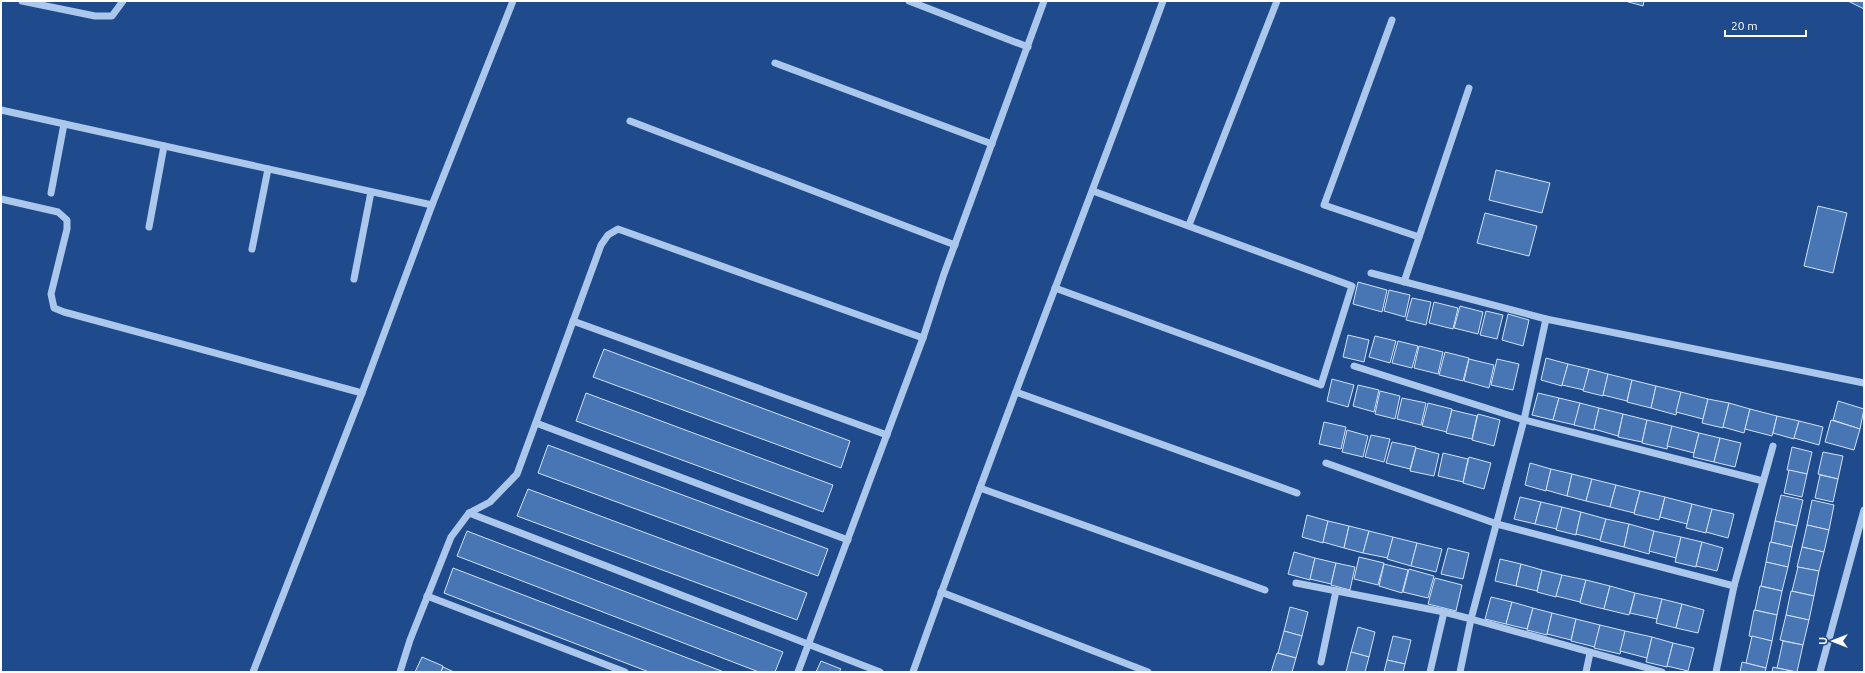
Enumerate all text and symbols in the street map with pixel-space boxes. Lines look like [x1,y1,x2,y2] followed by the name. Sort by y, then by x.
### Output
[1725,12,1806,38] scale bar
[1731,19,1758,32] text: 20 m
[1813,621,1853,661] north arrow
[1817,637,1829,645] text: U

